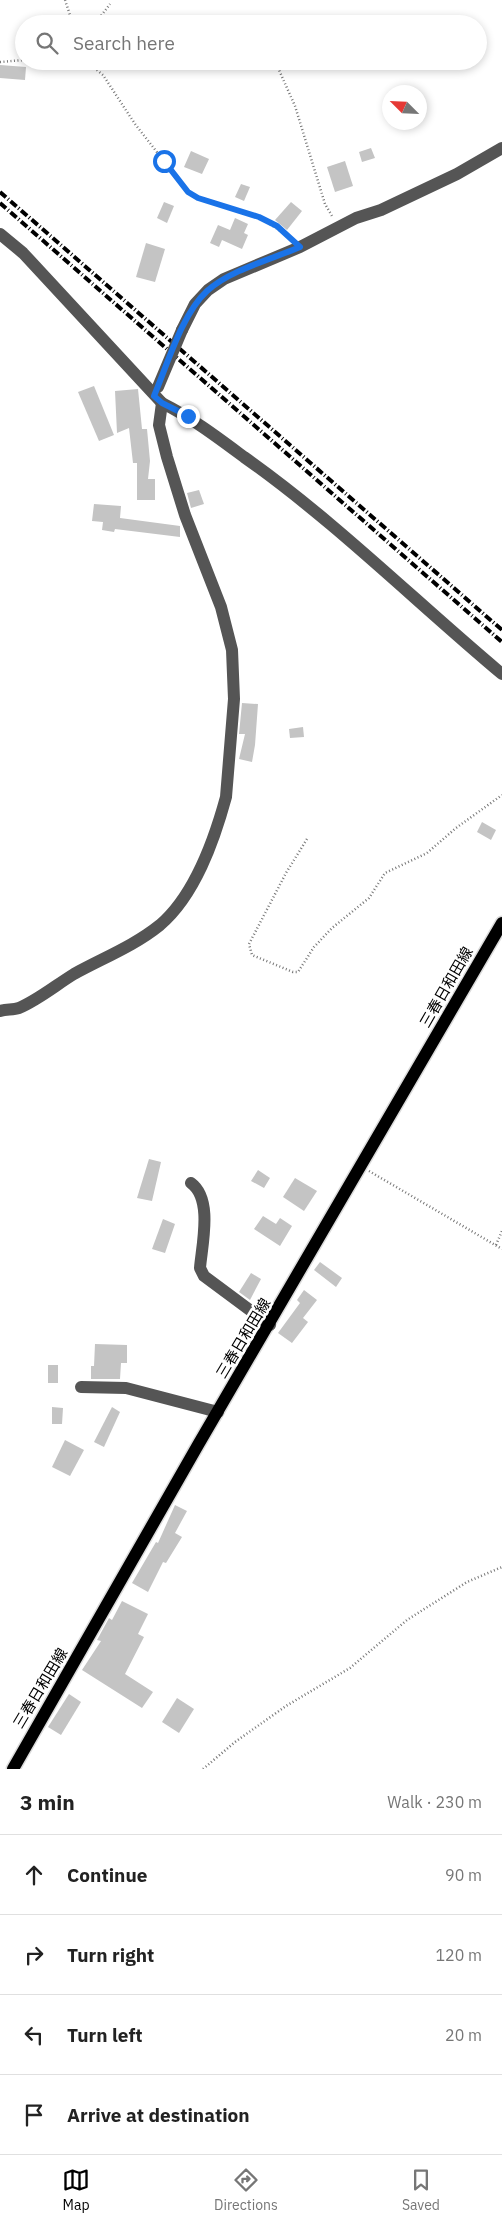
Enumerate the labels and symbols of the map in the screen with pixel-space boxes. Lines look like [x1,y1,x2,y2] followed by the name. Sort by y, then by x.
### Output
[382,85,427,130] north arrow
[153,150,176,173] route start
[177,405,200,428] route end
[415,943,477,1031] street label: 三春日和田線
[212,1295,274,1381] street label: 三春日和田線
[9,1645,71,1731] street label: 三春日和田線

